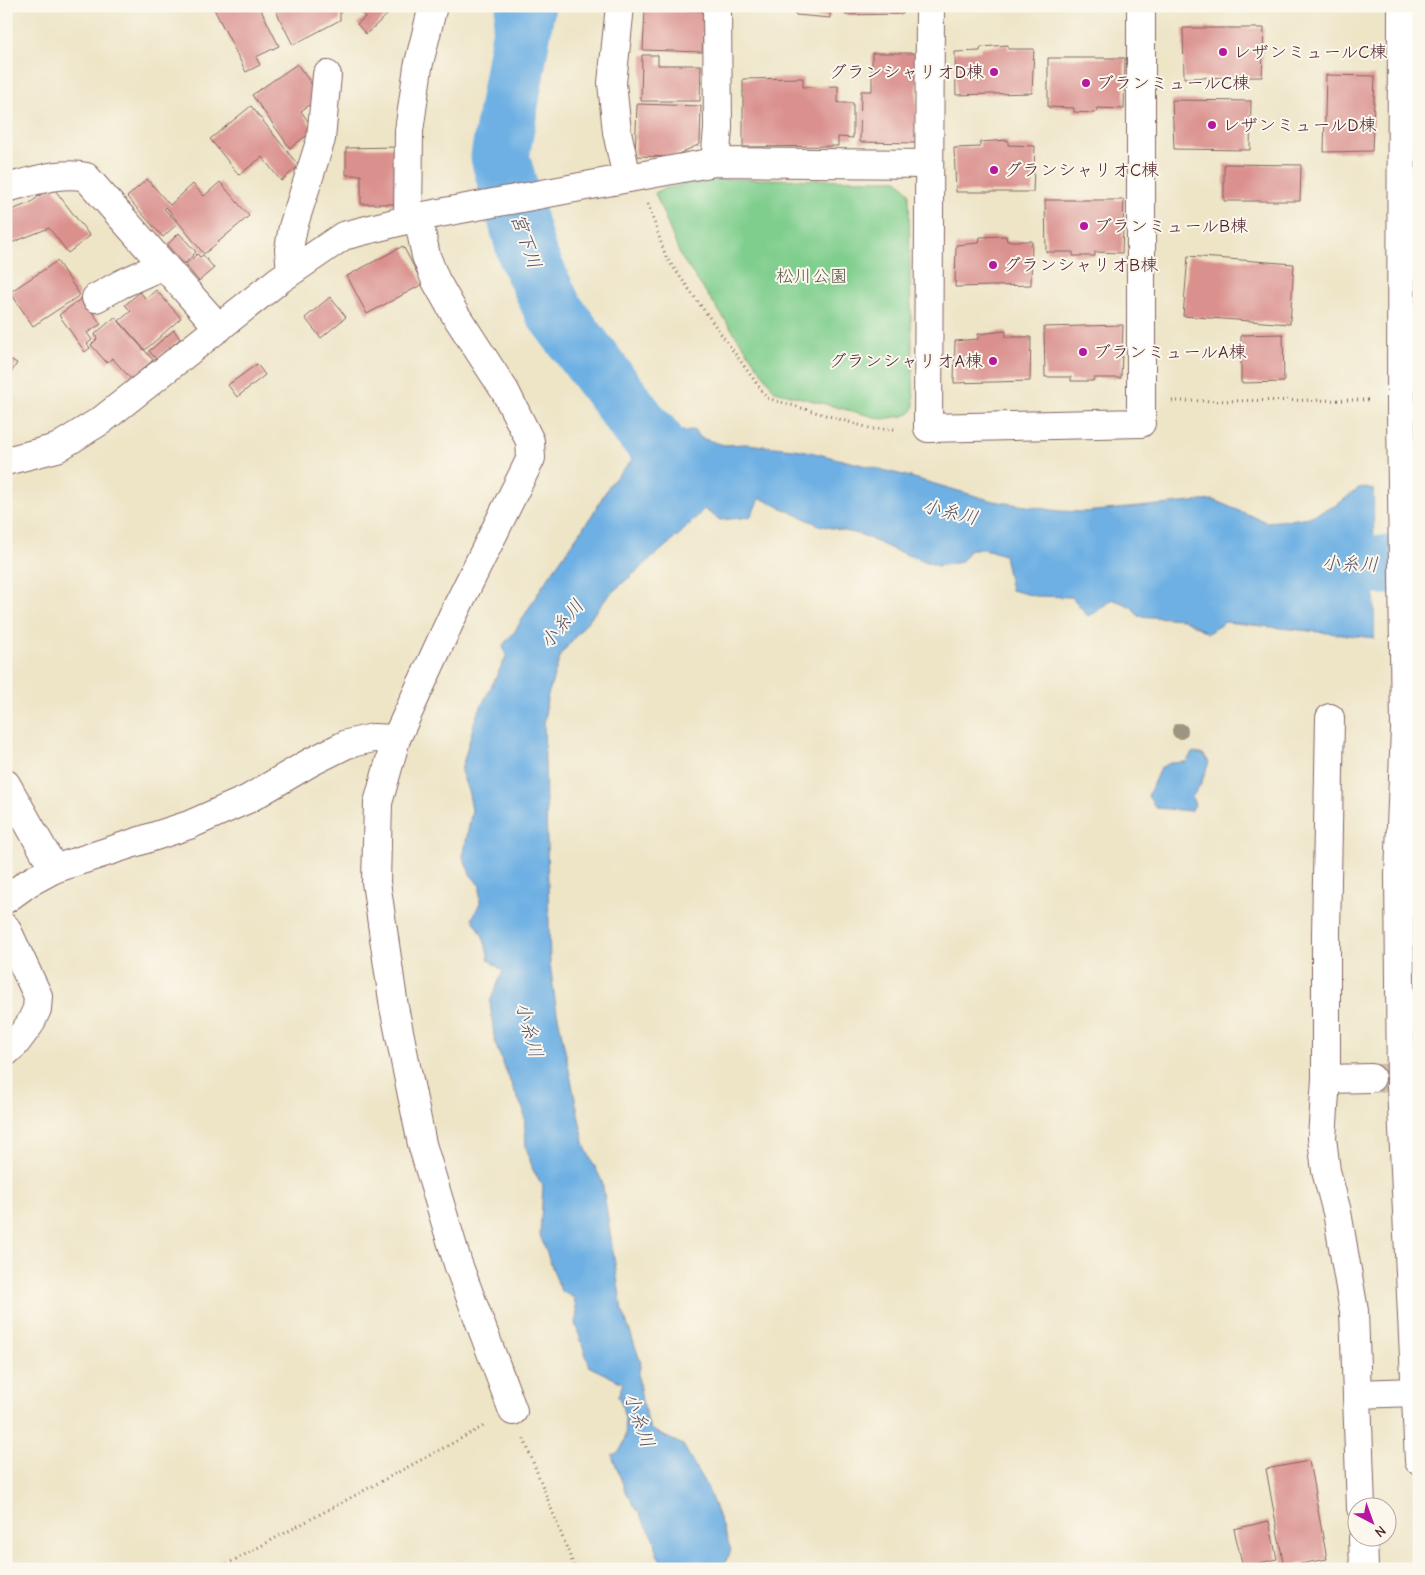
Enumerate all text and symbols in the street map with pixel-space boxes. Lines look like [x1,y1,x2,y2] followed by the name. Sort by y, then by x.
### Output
[1233,42,1387,63] place label: レザンミュールC棟
[1217,46,1229,58] marker: レザンミュールC棟
[829,62,984,83] place label: グランシャリオD棟
[988,66,1000,78] marker: グランシャリオD棟
[1096,73,1250,94] place label: ブランミュールC棟
[1080,77,1092,89] marker: ブランミュールC棟
[1222,115,1377,136] place label: レザンミュールD棟
[1206,119,1218,131] marker: レザンミュールD棟
[1004,160,1159,181] place label: グランシャリオC棟
[988,164,1000,176] marker: グランシャリオC棟
[506,210,546,272] water label: 宮下川
[1094,216,1248,237] place label: ブランミュールB棟
[1078,220,1090,232] marker: ブランミュールB棟
[1003,255,1158,276] place label: グランシャリオB棟
[987,259,999,271] marker: グランシャリオB棟
[776,266,848,287] park label: 松川公園
[1093,342,1246,363] place label: ブランミュールA棟
[1077,346,1089,358] marker: ブランミュールA棟
[829,351,983,372] place label: グランシャリオA棟
[987,355,999,367] marker: グランシャリオA棟
[920,494,980,530] water label: 小糸川
[1321,552,1379,576] water label: 小糸川
[536,595,588,653] water label: 小糸川
[511,1000,547,1060] water label: 小糸川
[619,1389,659,1451] water label: 小糸川
[1348,1498,1398,1548] north arrow
[1371,1522,1389,1541] text: N

